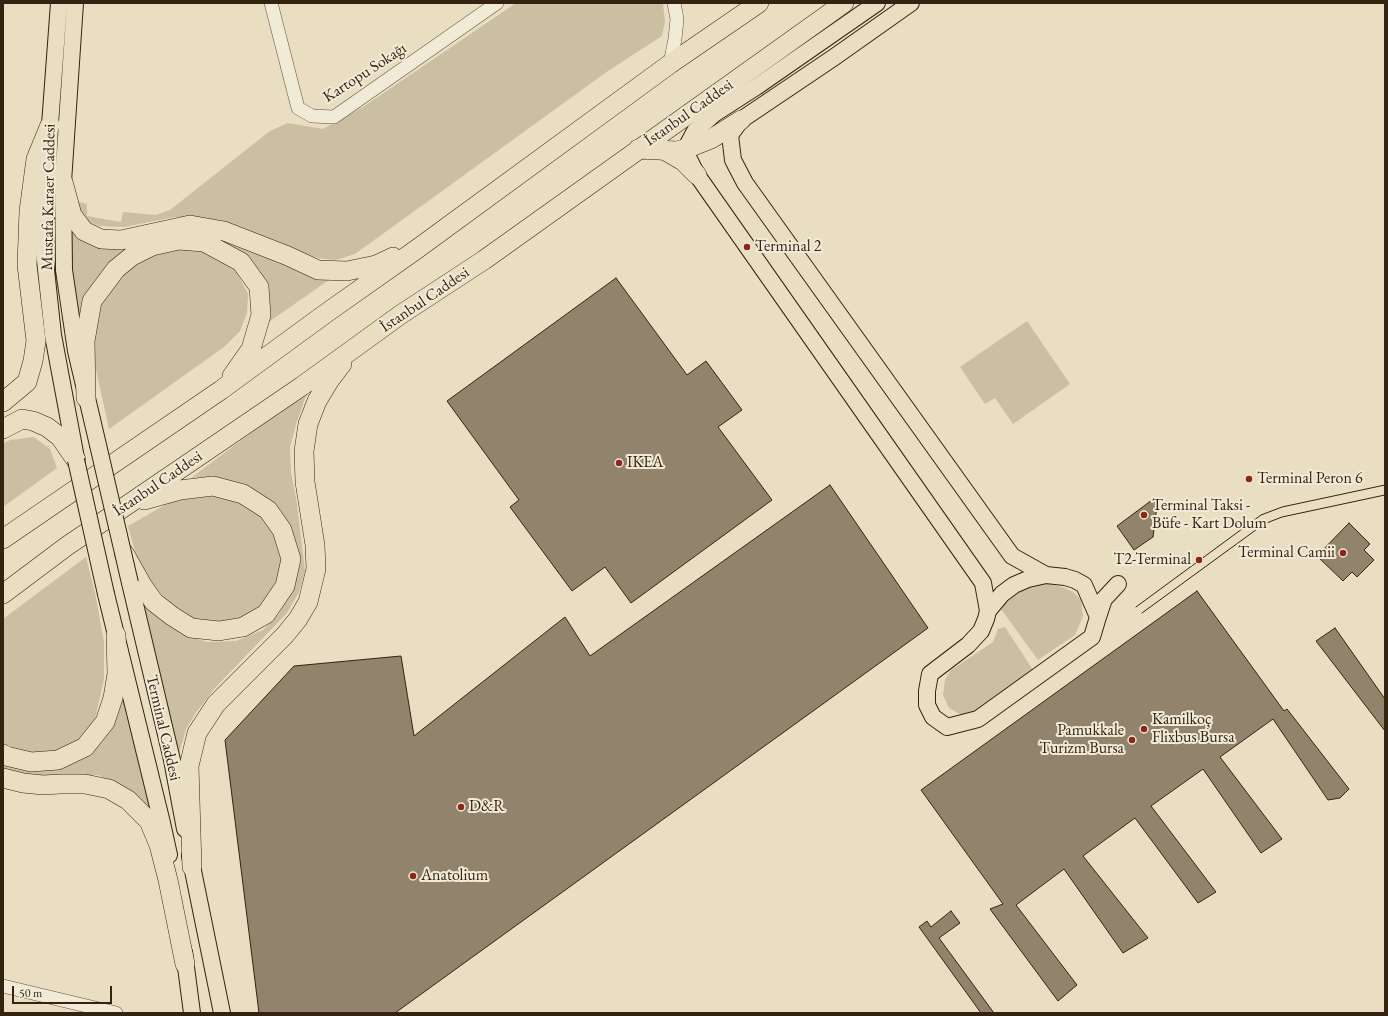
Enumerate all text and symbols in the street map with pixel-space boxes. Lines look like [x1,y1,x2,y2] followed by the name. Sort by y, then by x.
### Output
[320,39,410,107] street label: Kartopu Sokağı
[641,75,737,151] street label: İstanbul Caddesi
[38,123,60,271] street label: Mustafa Karaer Caddesi
[755,237,822,257] place label: Terminal 2
[742,242,752,252] marker: Terminal 2
[377,263,473,337] street label: İstanbul Caddesi
[110,447,206,521] street label: İstanbul Caddesi
[627,453,663,473] place label: IKEA
[614,458,624,468] marker: IKEA
[1257,469,1363,489] place label: Terminal Peron 6
[1244,474,1254,484] marker: Terminal Peron 6
[1152,496,1267,534] place label: Terminal Taksi - Büfe - Kart Dolum
[1139,510,1149,520] marker: Terminal Taksi - Büfe - Kart Dolum
[1238,543,1335,563] place label: Terminal Camii
[1338,548,1348,558] marker: Terminal Camii
[1114,550,1191,570] place label: T2-Terminal
[1194,555,1204,565] marker: T2-Terminal
[141,673,185,783] street label: Terminal Caddesi
[1152,710,1235,748] place label: Kamilkoç Flixbus Bursa
[1039,721,1124,759] place label: Pamukkale Turizm Bursa
[1139,724,1149,734] marker: Kamilkoç Flixbus Bursa
[1127,735,1137,745] marker: Pamukkale Turizm Bursa
[469,797,505,817] place label: D&R
[456,802,466,812] marker: D&R
[421,866,488,886] place label: Anatolium
[408,871,418,881] marker: Anatolium
[14,978,114,1004] scale bar
[19,985,42,1001] text: 50 m

